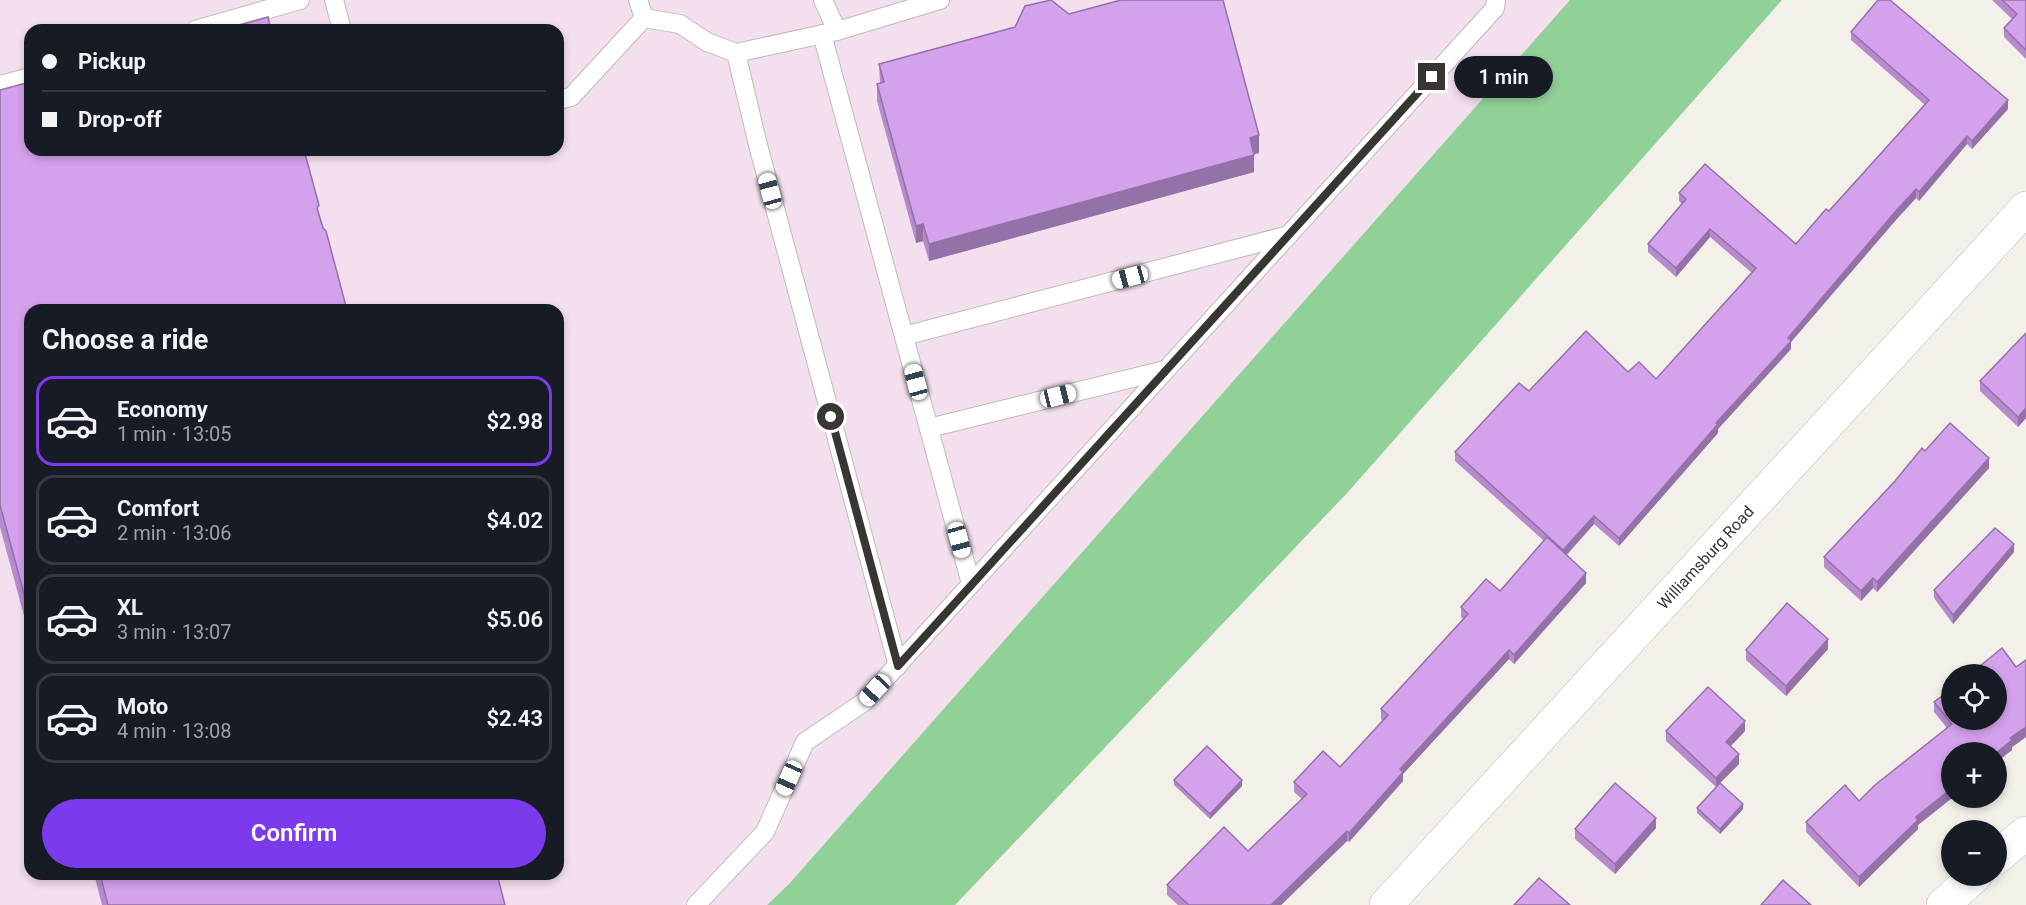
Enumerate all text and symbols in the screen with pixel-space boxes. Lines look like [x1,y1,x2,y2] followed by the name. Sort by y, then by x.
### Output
[78,49,146,74] text: Pickup
[1453,56,1552,98] callout: 1 min
[1418,63,1445,90] route end
[1478,65,1529,89] text: 1 min
[78,107,162,132] text: Drop-off
[757,171,783,211] car
[1110,264,1150,290] car
[42,324,208,356] text: Choose a ride
[903,362,929,402] car
[1038,383,1078,409] car
[45,394,99,448] icon: car
[117,397,208,422] text: Economy
[817,403,844,430] route start
[486,409,543,434] text: $2.98
[117,422,232,446] text: 1 min · 13:05
[45,493,99,547] icon: car
[117,496,199,521] text: Comfort
[1653,502,1757,613] street label: Williamsburg Road
[486,508,543,533] text: $4.02
[946,520,972,560] car
[117,521,232,545] text: 2 min · 13:06
[45,592,99,646] icon: car
[117,595,143,620] text: XL
[486,607,543,632] text: $5.06
[117,620,232,644] text: 3 min · 13:07
[1941,664,2007,886] map controls
[1941,664,2007,730] button: locate
[856,671,894,709] car
[45,691,99,745] icon: car
[117,694,168,719] text: Moto
[486,706,543,731] text: $2.43
[117,719,232,743] text: 4 min · 13:08
[1941,742,2007,808] button: +
[773,758,805,798] car
[42,799,546,868] button: Confirm
[1941,820,2007,886] button: −

